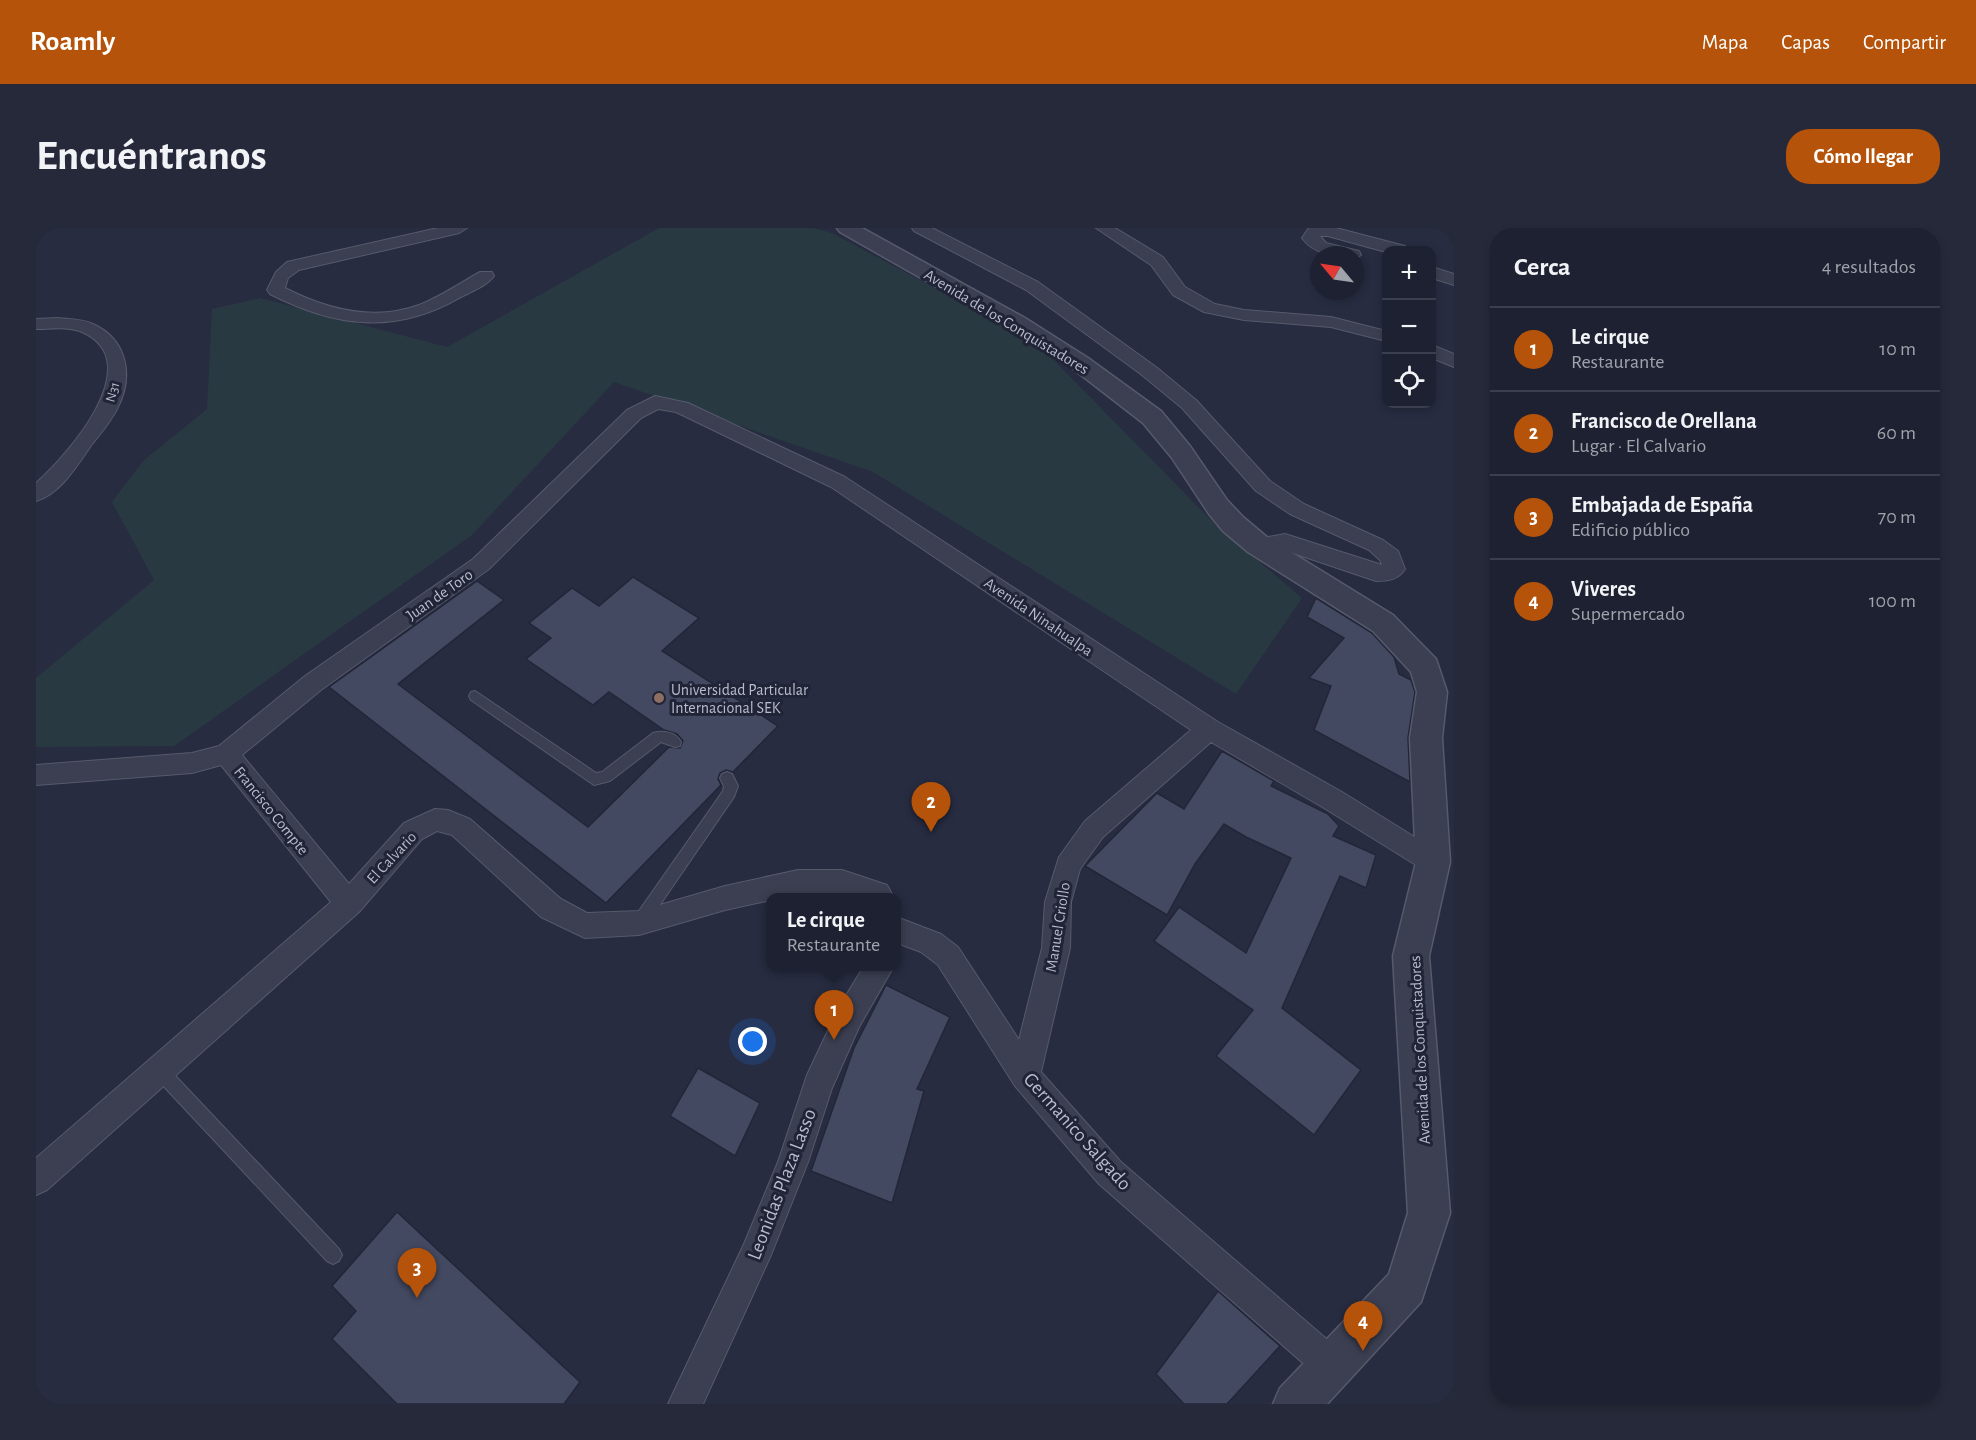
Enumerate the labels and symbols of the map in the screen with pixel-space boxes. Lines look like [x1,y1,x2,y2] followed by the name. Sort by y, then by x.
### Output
[1310,246,1364,300] north arrow
[921,266,1092,377] street label: Avenida de los Conquistadores
[103,381,122,404] street label: N31
[403,566,476,623] street label: Juan de Toro
[981,575,1096,659] street label: Avenida Ninahualpa
[671,682,809,716] place label: Universidad Particular Internacional SEK
[652,691,666,705] marker: Universidad Particular Internacional SEK
[231,763,312,858] street label: Francisco Compte
[912,782,950,832] pin: 2
[364,829,420,887] street label: El Calvario
[1043,881,1073,973] street label: Manuel Criollo
[1407,955,1433,1145] street label: Avenida de los Conquistadores
[814,990,854,1040] pin: 1
[738,1027,767,1056] your location
[1020,1069,1135,1194] street label: Germanico Salgado
[744,1106,820,1263] street label: Leonidas Plaza Lasso
[398,1248,436,1298] pin: 3
[1344,1302,1382,1351] pin: 4

